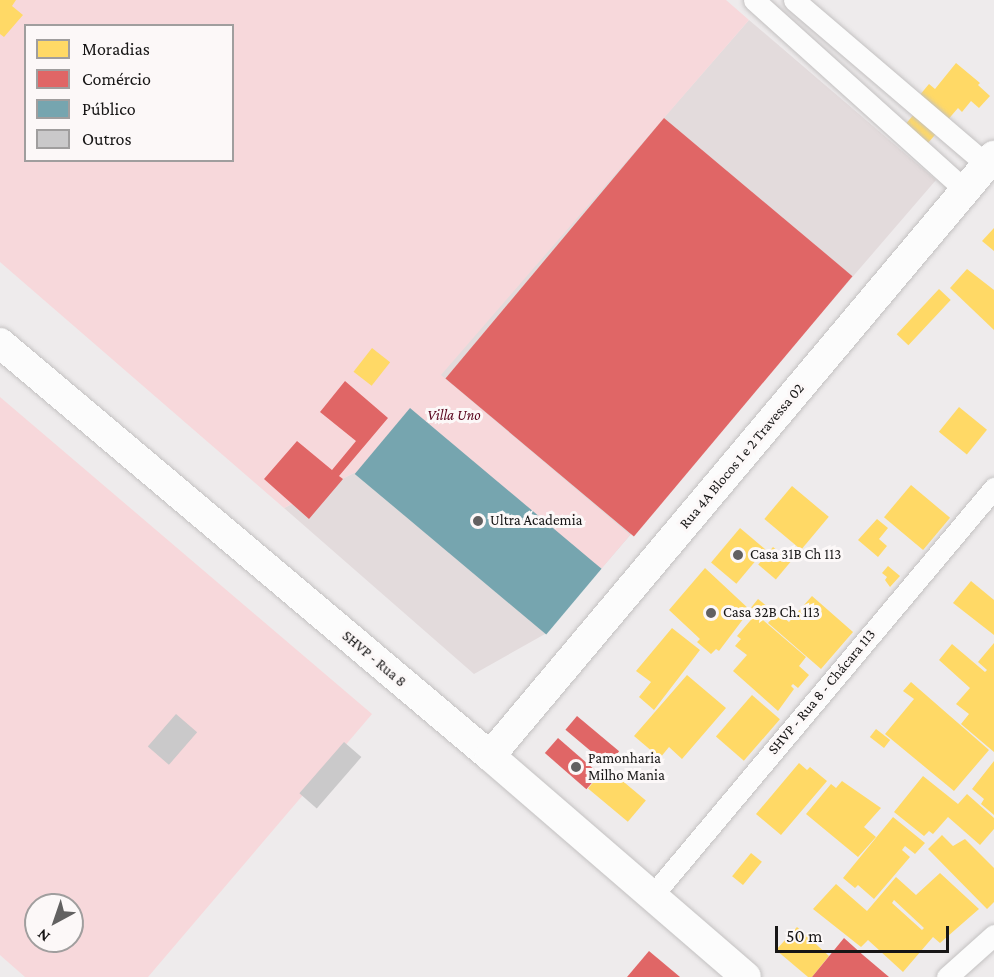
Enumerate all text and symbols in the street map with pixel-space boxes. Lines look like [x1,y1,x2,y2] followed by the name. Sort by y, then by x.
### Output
[24,24,234,162] legend
[82,39,150,59] text: Moradias
[82,69,151,89] text: Comércio
[82,99,136,119] text: Público
[82,129,132,149] text: Outros
[676,380,808,532] street label: Rua 4A Blocos 1 e 2 Travessa 02
[427,407,481,425] park label: Villa Uno
[490,512,583,530] place label: Ultra Academia
[471,514,485,528] marker: Ultra Academia
[750,546,841,564] place label: Casa 31B Ch 113
[731,548,745,562] marker: Casa 31B Ch 113
[723,604,820,622] place label: Casa 32B Ch. 113
[704,606,718,620] marker: Casa 32B Ch. 113
[764,626,880,758] street label: SHVP - Rua 8 - Chácara 113
[338,627,410,691] street label: SHVP - Rua 8
[588,749,665,784] place label: Pamonharia Milho Mania
[569,760,583,774] marker: Pamonharia Milho Mania
[24,893,84,953] north arrow
[778,914,952,952] scale bar
[34,926,53,946] text: N
[786,926,823,946] text: 50 m

